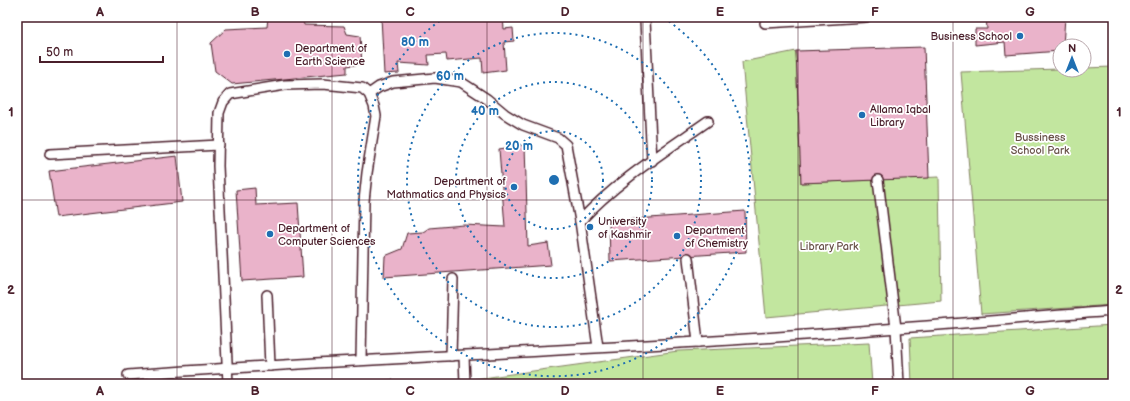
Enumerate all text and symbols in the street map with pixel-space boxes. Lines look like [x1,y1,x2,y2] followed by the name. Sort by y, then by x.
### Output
[95,4,104,20] text: A
[250,4,260,20] text: B
[405,4,415,20] text: C
[560,4,570,20] text: D
[716,4,725,20] text: E
[871,4,879,20] text: F
[1025,4,1035,20] text: G
[930,30,1012,43] place label: Business School
[1015,31,1025,41] marker: Business School
[401,35,429,50] text: 80 m
[40,38,163,64] scale bar
[1052,38,1092,78] north arrow
[295,42,368,68] place label: Department of Earth Science
[1068,42,1076,55] text: N
[46,45,73,60] text: 50 m
[282,49,292,59] marker: Department of Earth Science
[436,69,464,84] text: 60 m
[870,103,931,129] place label: Allama Iqbal Library
[8,104,14,120] text: 1
[471,104,499,119] text: 40 m
[1116,104,1122,120] text: 1
[857,110,867,120] marker: Allama Iqbal Library
[1011,131,1070,157] park label: Bussiness School Park
[505,139,533,154] text: 20 m
[547,173,561,187] centre of rings
[386,175,507,201] place label: Department of Mathmatics and Physics
[509,182,519,192] marker: Department of Mathmatics and Physics
[598,215,652,241] place label: University of Kashmir
[278,222,376,248] place label: Department of Computer Sciences
[585,222,595,232] marker: University of Kashmir
[685,224,748,250] place label: Department of Chemistry
[265,229,275,239] marker: Department of Computer Sciences
[672,231,682,241] marker: Department of Chemistry
[800,240,859,253] park label: Library Park
[7,282,15,298] text: 2
[1115,282,1123,298] text: 2
[95,383,104,399] text: A
[250,383,260,399] text: B
[405,383,415,399] text: C
[560,383,570,399] text: D
[716,383,725,399] text: E
[871,383,879,399] text: F
[1025,383,1035,399] text: G

